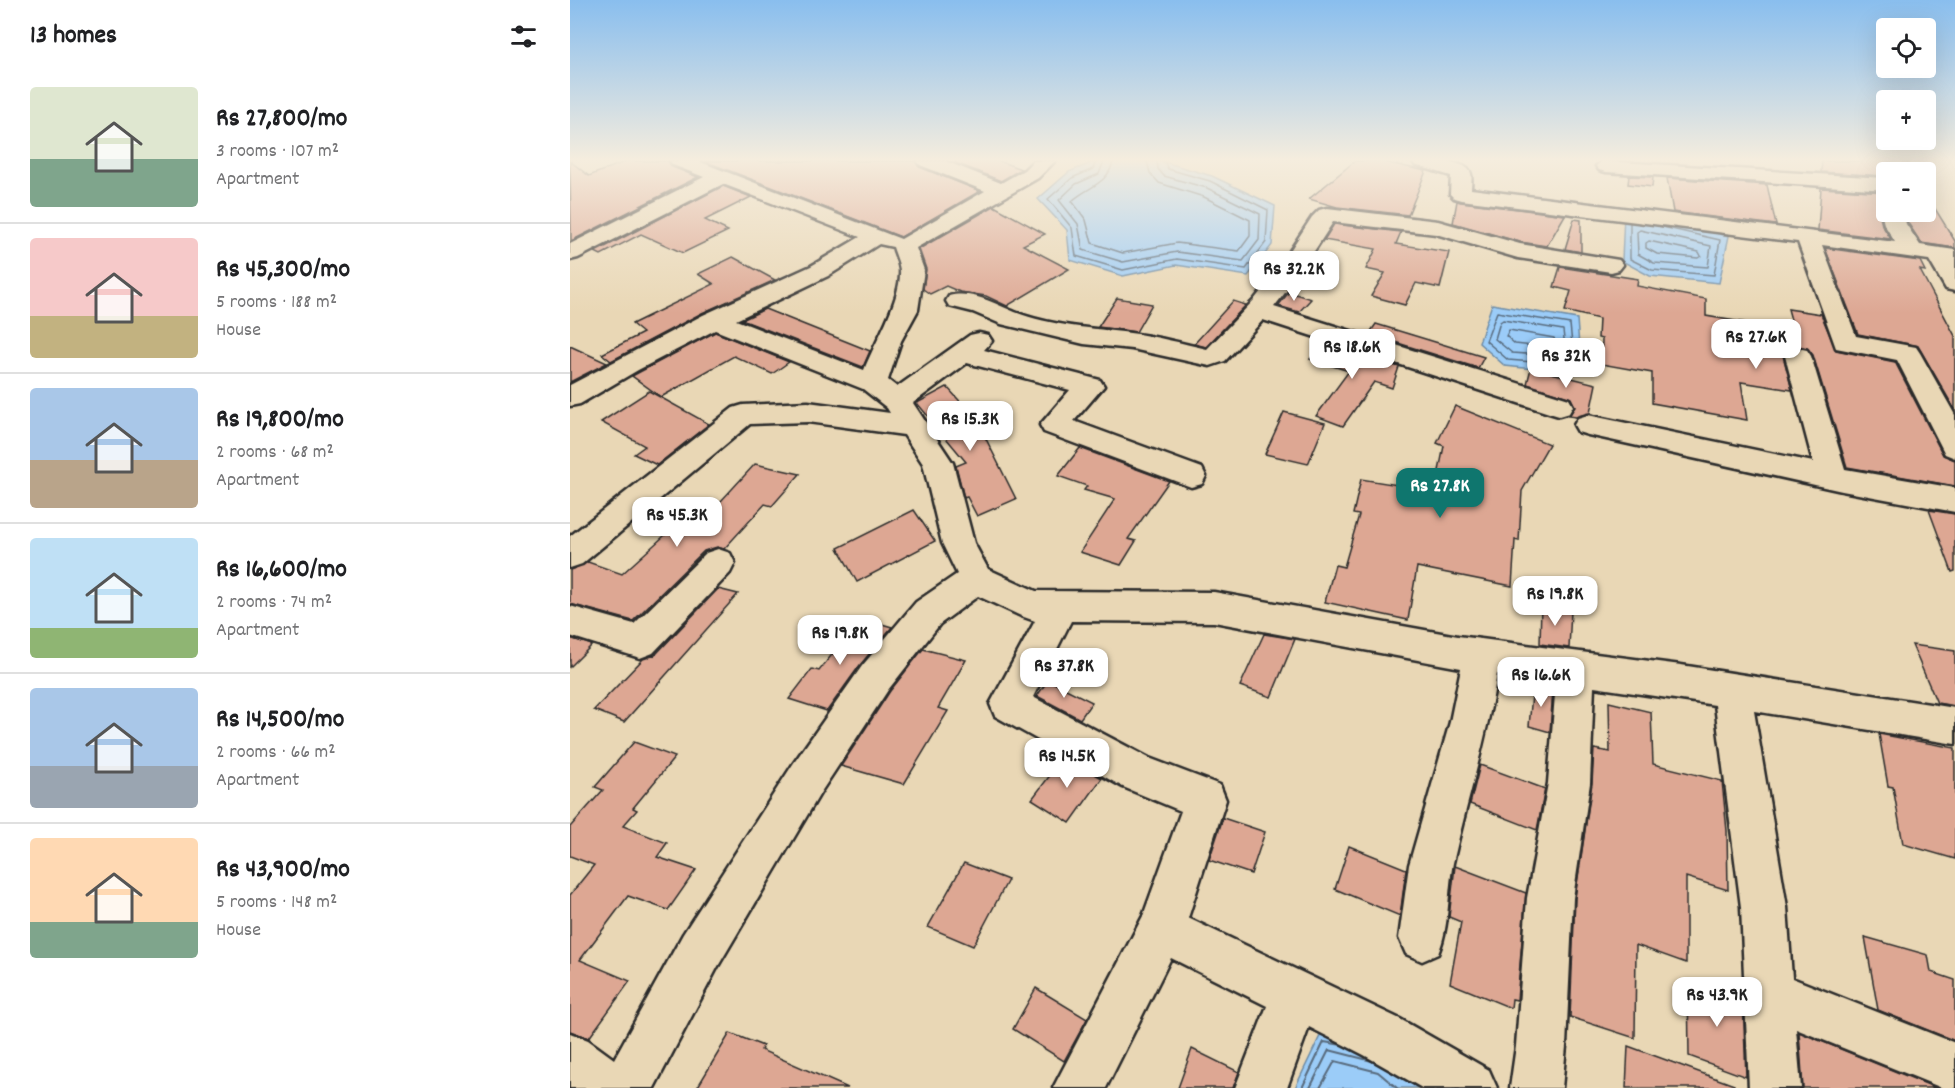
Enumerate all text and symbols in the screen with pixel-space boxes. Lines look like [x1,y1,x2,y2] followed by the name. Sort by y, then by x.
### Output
[30,18,117,55] text: 13 homes
[1876,18,1936,222] map controls
[1876,18,1936,78] button: locate
[507,20,540,53] icon: filters
[1876,90,1936,150] button: +
[216,101,347,138] text: Rs 27,800/mo
[78,111,150,183] icon: home
[216,138,339,166] text: 3 rooms · 107 m²
[1876,162,1936,222] button: −
[216,166,299,194] text: Apartment
[1232,251,1356,302] pin: Rs 32.2K
[216,252,350,289] text: Rs 45,300/mo
[1263,256,1325,284] text: Rs 32.2K
[78,262,150,334] icon: home
[216,289,337,317] text: 5 rooms · 188 m²
[216,317,261,345] text: House
[1694,319,1818,370] pin: Rs 27.6K
[1725,324,1787,352] text: Rs 27.6K
[1290,329,1414,380] pin: Rs 18.6K
[1323,334,1381,362] text: Rs 18.6K
[1517,338,1615,389] pin: Rs 32K
[1541,343,1591,371] text: Rs 32K
[908,401,1032,452] pin: Rs 15.3K
[216,402,344,439] text: Rs 19,800/mo
[941,406,999,434] text: Rs 15.3K
[78,412,150,484] icon: home
[216,439,334,467] text: 2 rooms · 68 m²
[216,467,299,495] text: Apartment
[1378,468,1502,519] pin: Rs 27.8K
[1410,473,1470,501] text: Rs 27.8K
[615,497,739,548] pin: Rs 45.3K
[646,502,708,530] text: Rs 45.3K
[216,552,347,589] text: Rs 16,600/mo
[78,562,150,634] icon: home
[1493,576,1617,627] pin: Rs 19.8K
[1527,581,1583,609] text: Rs 19.8K
[216,589,332,617] text: 2 rooms · 74 m²
[778,615,902,666] pin: Rs 19.8K
[216,617,299,645] text: Apartment
[812,620,868,648] text: Rs 19.8K
[1002,648,1126,699] pin: Rs 37.8K
[1034,653,1094,681] text: Rs 37.8K
[1479,657,1603,708] pin: Rs 16.6K
[1511,662,1571,690] text: Rs 16.6K
[216,702,344,739] text: Rs 14,500/mo
[78,712,150,784] icon: home
[1005,738,1129,789] pin: Rs 14.5K
[216,739,336,767] text: 2 rooms · 66 m²
[1038,743,1096,771] text: Rs 14.5K
[216,767,299,795] text: Apartment
[216,852,350,889] text: Rs 43,900/mo
[78,862,150,934] icon: home
[216,889,337,917] text: 5 rooms · 148 m²
[216,917,261,945] text: House
[1655,977,1779,1028] pin: Rs 43.9K
[1686,982,1748,1010] text: Rs 43.9K

